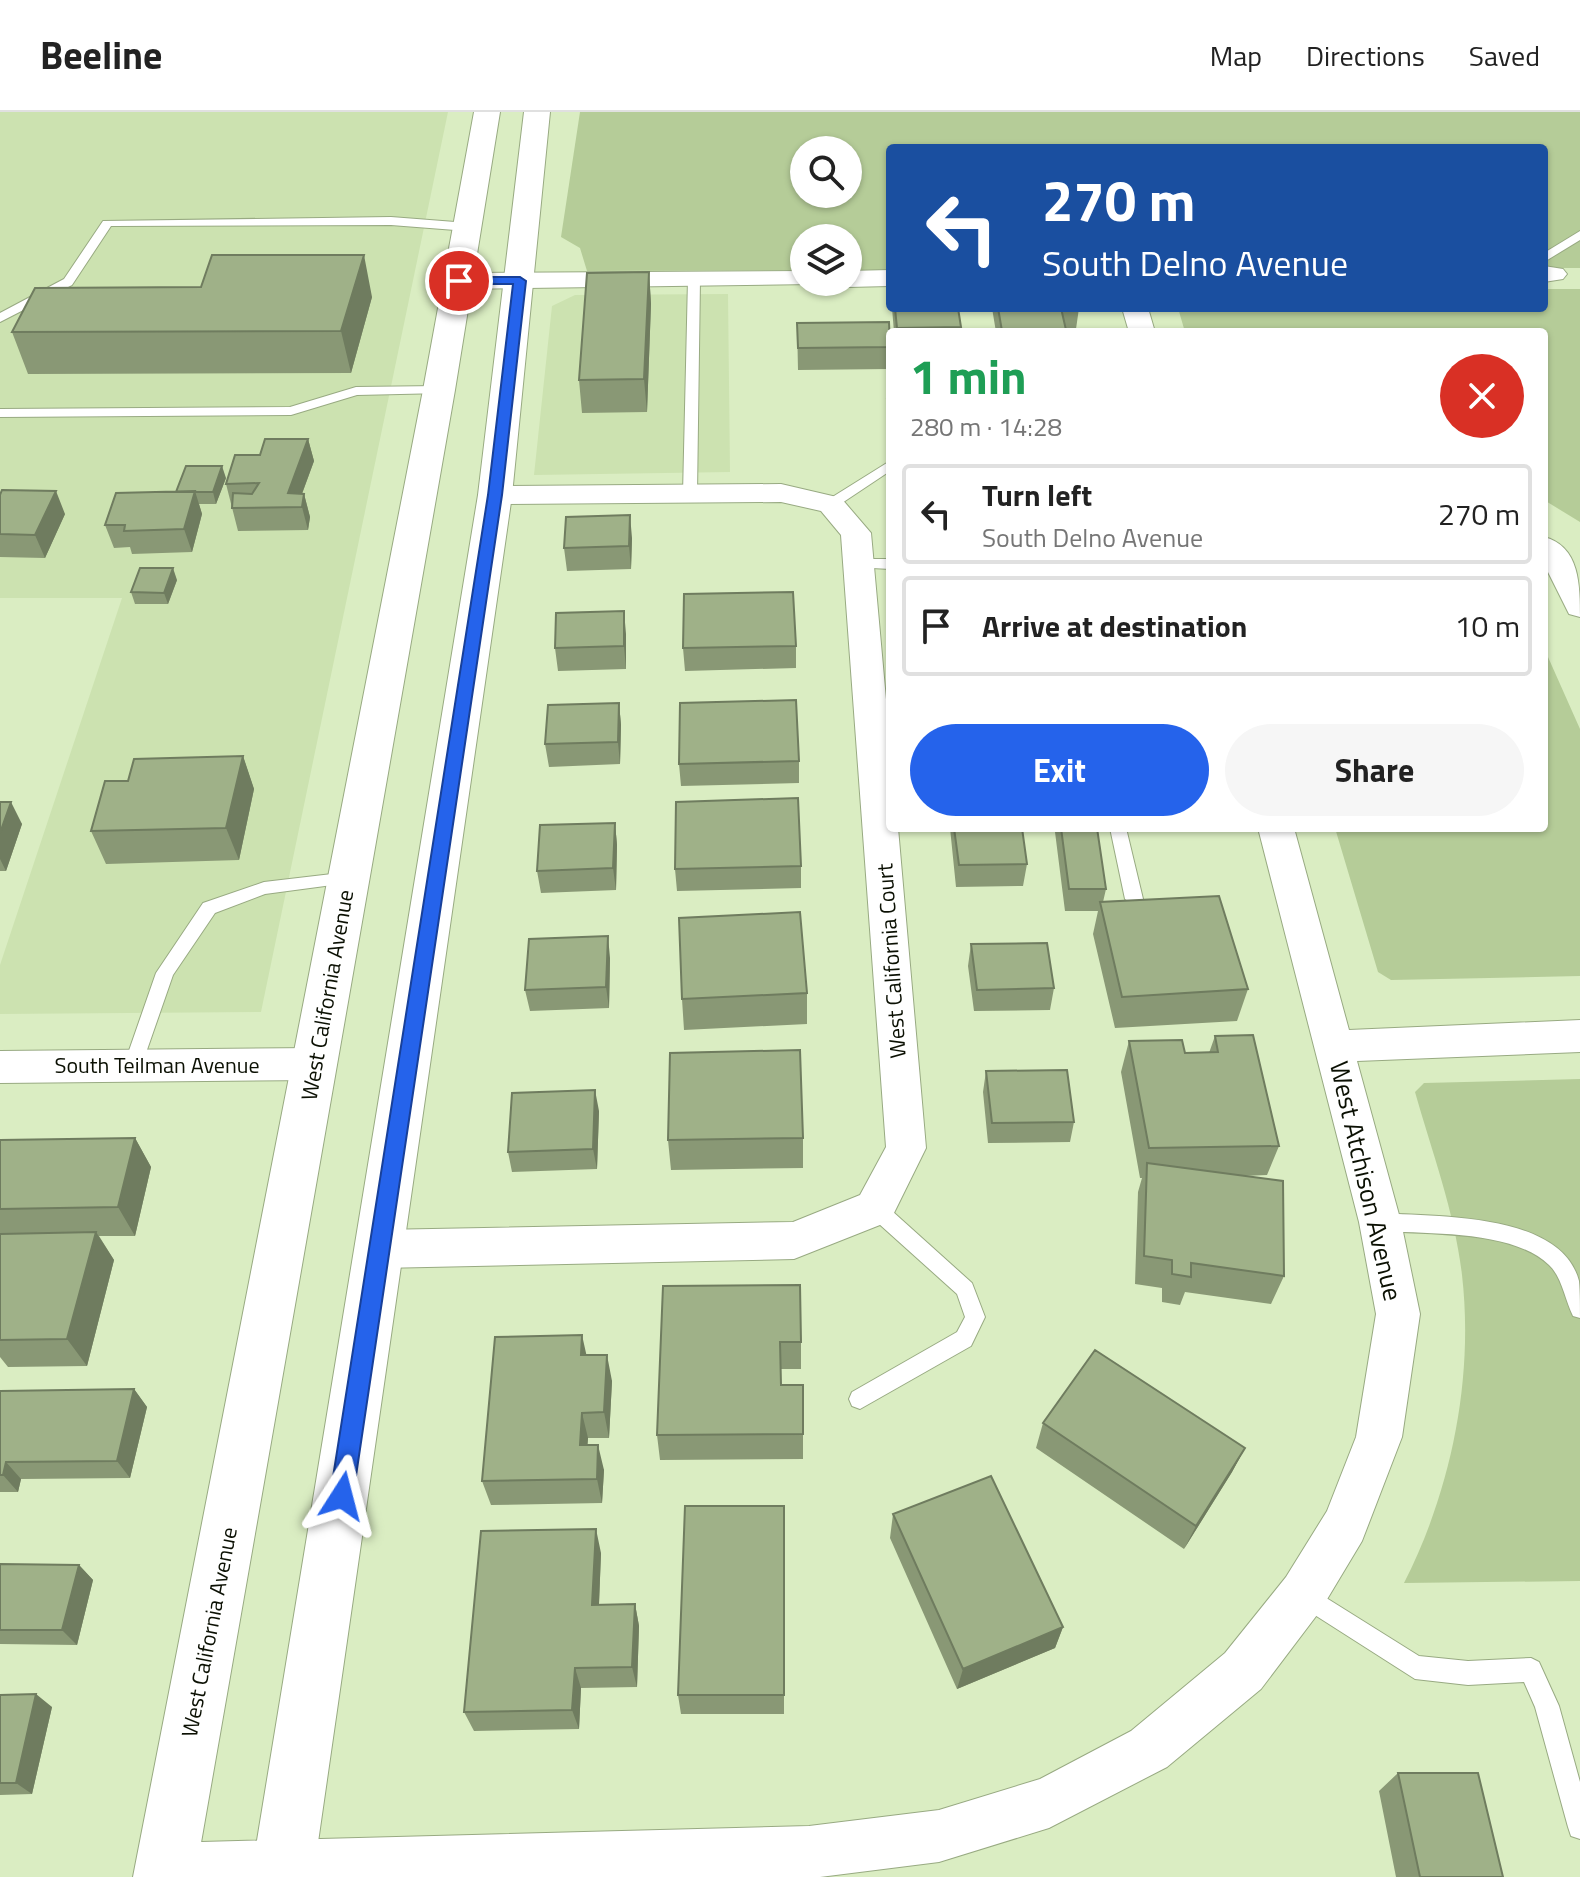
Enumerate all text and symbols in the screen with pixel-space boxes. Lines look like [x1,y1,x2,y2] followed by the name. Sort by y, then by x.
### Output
[40,26,162,84] text: Beeline
[1210,34,1262,77] text: Map
[1306,34,1425,77] text: Directions
[1469,34,1540,77] text: Saved
[790,136,862,296] map controls
[790,136,862,208] button: search
[1042,158,1195,243] text: 270 m
[910,176,1014,280] icon: left
[790,224,862,296] button: layers
[1042,235,1348,290] text: South Delno Avenue
[425,247,493,315] pin
[437,259,481,303] icon: arrive
[910,340,1027,413] text: 1 min
[1440,354,1524,438] button: close
[910,407,1062,446] text: 280 m · 14:28
[982,472,1092,518] text: Turn left
[1438,491,1520,537] text: 270 m
[914,492,958,536] icon: left
[982,518,1203,557] text: South Delno Avenue
[982,603,1247,649] text: Arrive at destination
[1455,603,1520,649] text: 10 m
[914,604,958,648] icon: arrive
[910,724,1209,816] button: Exit
[1225,724,1524,816] button: Share
[867,862,915,1059] street label: West California Court
[292,887,362,1103] street label: West California Avenue
[54,1048,260,1082] street label: South Teilman Avenue
[1320,1057,1413,1304] street label: West Atchison Avenue
[300,1454,384,1538] position arrow
[172,1524,246,1740] street label: West California Avenue

